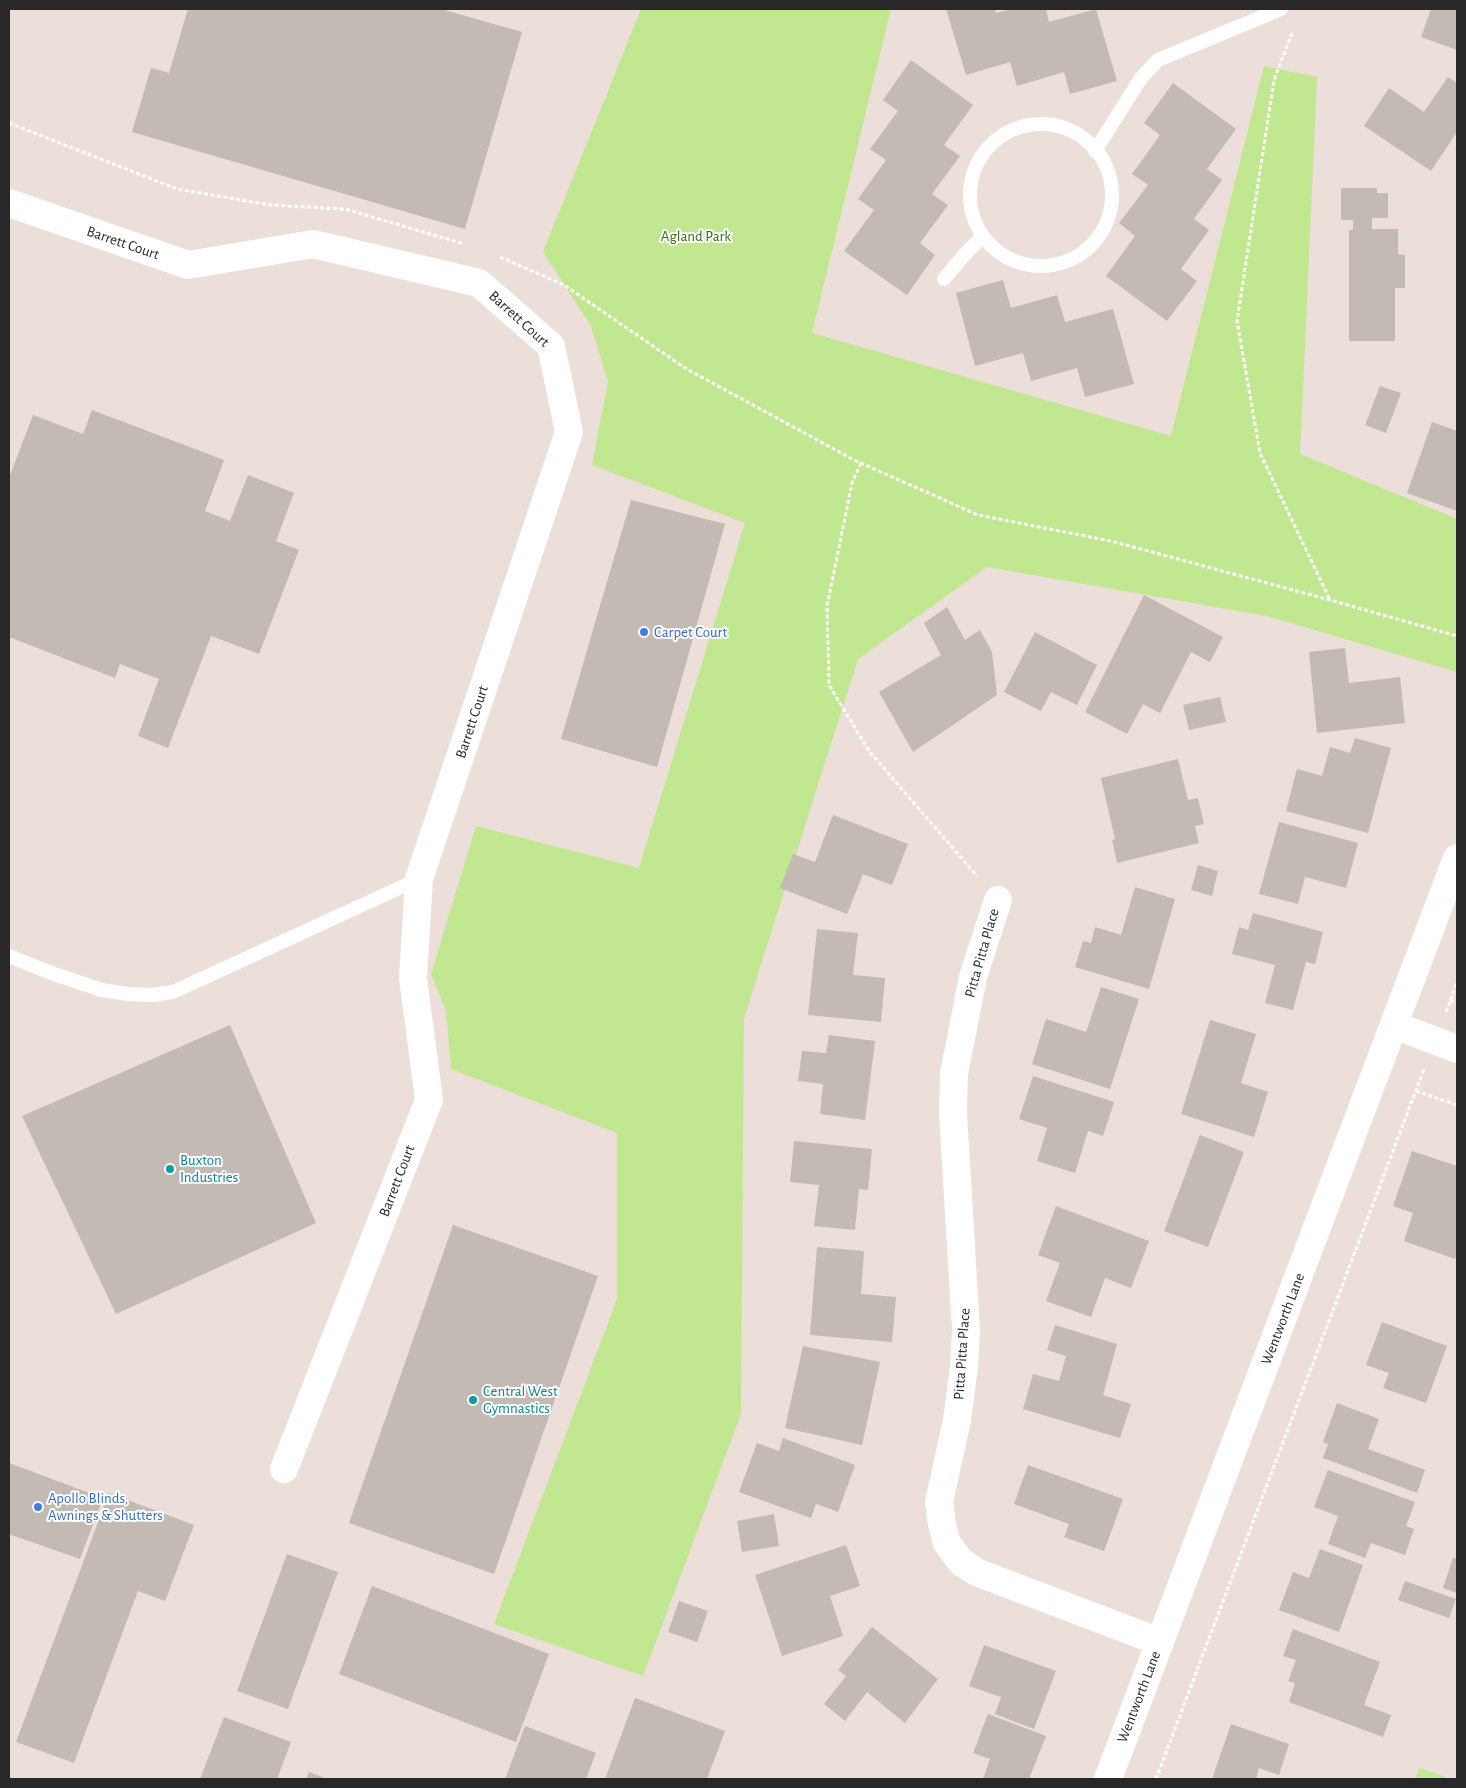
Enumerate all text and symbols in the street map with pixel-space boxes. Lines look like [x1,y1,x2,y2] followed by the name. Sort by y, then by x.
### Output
[84,222,162,264] street label: Barrett Court
[661,227,731,245] park label: Agland Park
[485,287,553,351] street label: Barrett Court
[654,623,727,641] place label: Carpet Court
[638,626,650,638] marker: Carpet Court
[452,683,492,761] street label: Barrett Court
[961,906,1003,1000] street label: Pitta Pitta Place
[375,1143,419,1219] street label: Barrett Court
[180,1151,238,1186] place label: Buxton Industries
[164,1163,176,1175] marker: Buxton Industries
[1257,1271,1309,1367] street label: Wentworth Lane
[950,1308,974,1400] street label: Pitta Pitta Place
[483,1382,558,1417] place label: Central West Gymnastics
[467,1394,479,1406] marker: Central West Gymnastics
[48,1489,163,1524] place label: Apollo Blinds, Awnings & Shutters
[32,1501,44,1513] marker: Apollo Blinds, Awnings & Shutters
[1113,1649,1165,1745] street label: Wentworth Lane

